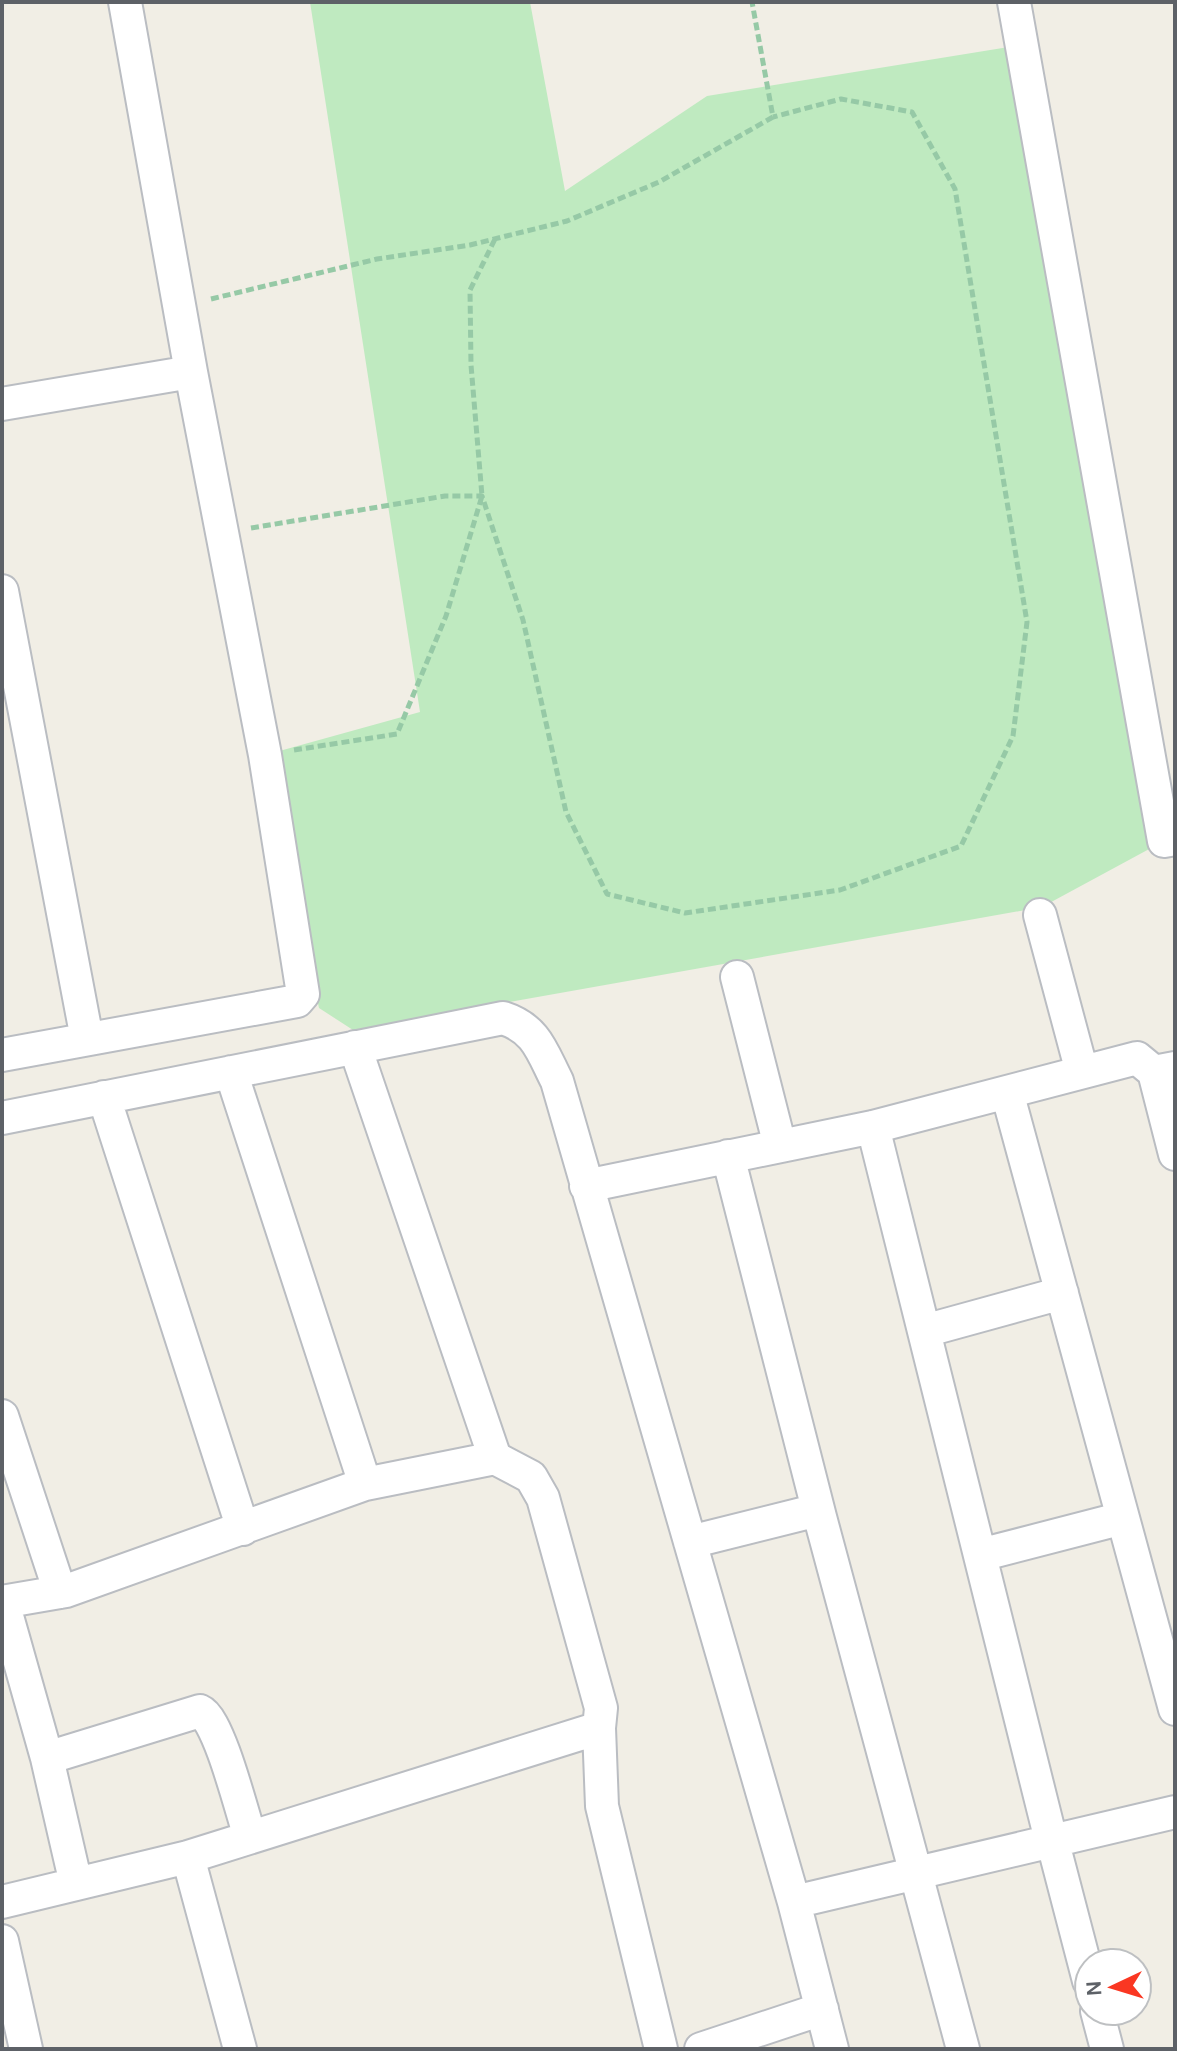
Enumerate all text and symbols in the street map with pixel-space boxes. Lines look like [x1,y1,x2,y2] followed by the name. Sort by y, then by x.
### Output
[1073,1947,1153,2027] north arrow
[1081,1980,1108,1997] text: N

